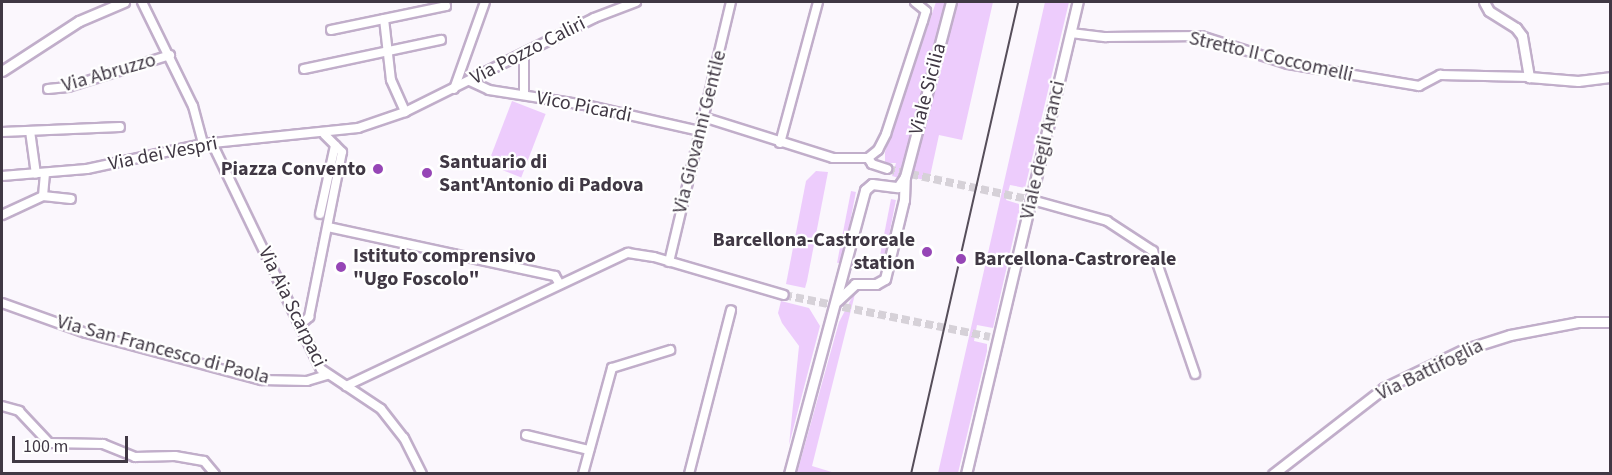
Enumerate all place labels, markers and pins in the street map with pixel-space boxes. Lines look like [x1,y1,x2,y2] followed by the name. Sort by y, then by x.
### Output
[439,150,643,197] place label: Santuario di Sant'Antonio di Padova
[221,157,366,181] place label: Piazza Convento
[371,162,385,176] marker: Piazza Convento
[420,166,434,180] marker: Santuario di Sant'Antonio di Padova
[713,228,915,275] place label: Barcellona-Castroreale station
[353,244,536,291] place label: Istituto comprensivo "Ugo Foscolo"
[920,245,934,259] marker: Barcellona-Castroreale station
[974,247,1176,271] place label: Barcellona-Castroreale
[952,250,970,268] marker: Barcellona-Castroreale
[334,260,348,274] marker: Istituto comprensivo "Ugo Foscolo"

